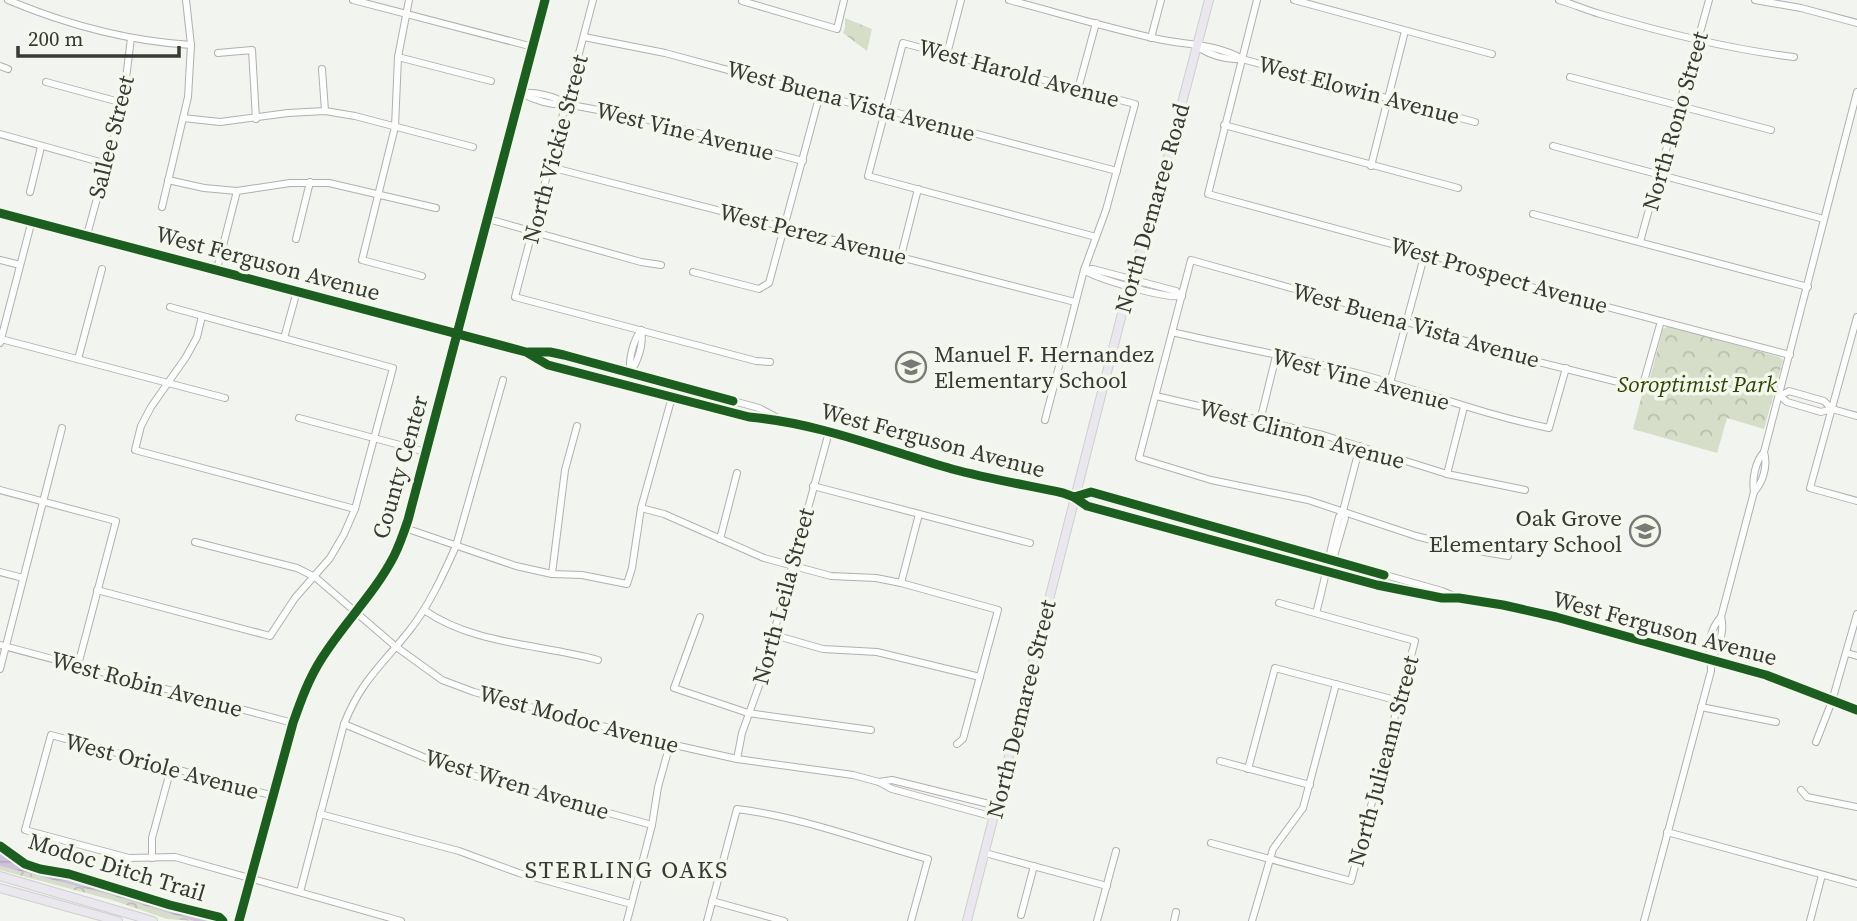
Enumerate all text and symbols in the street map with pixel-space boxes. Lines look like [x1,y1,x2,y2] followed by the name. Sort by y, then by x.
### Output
[18,14,178,58] scale bar
[28,24,83,53] text: 200 m
[1634,27,1716,214] street label: North Rono Street
[915,31,1123,115] street label: West Harold Avenue
[1255,48,1463,132] street label: West Elowin Avenue
[514,51,596,247] street label: North Vickie Street
[723,52,979,150] street label: West Buena Vista Avenue
[80,72,142,202] street label: Sallee Street
[593,93,777,169] street label: West Vine Avenue
[1107,99,1197,317] street label: North Demaree Road
[716,195,910,273] street label: West Perez Avenue
[152,218,384,308] street label: West Ferguson Avenue
[1386,229,1612,321] street label: West Prospect Avenue
[1289,274,1543,376] street label: West Buena Vista Avenue
[934,338,1154,396] place label: Manuel F. Hernandez Elementary School
[1269,340,1453,418] street label: West Vine Avenue
[894,350,928,384] school or university icon: Manuel F. Hernandez Elementary School
[1617,368,1777,400] park label: Soroptimist Park
[364,391,436,542] street label: County Center
[1195,391,1409,477] street label: West Clinton Avenue
[817,395,1049,485] street label: West Ferguson Avenue
[1429,502,1622,560] place label: Oak Grove Elementary School
[744,504,822,688] street label: North Leila Street
[1628,514,1662,548] school or university icon: Oak Grove Elementary School
[1549,583,1781,673] street label: West Ferguson Avenue
[978,596,1064,822] street label: North Demaree Street
[48,643,246,725] street label: West Robin Avenue
[1339,652,1427,870] street label: North Julieann Street
[476,677,682,761] street label: West Modoc Avenue
[61,725,263,807] street label: West Oriole Avenue
[421,741,613,827] street label: West Wren Avenue
[25,825,210,909] street label: Modoc Ditch Trail
[525,853,729,886] district label: STERLING OAKS

